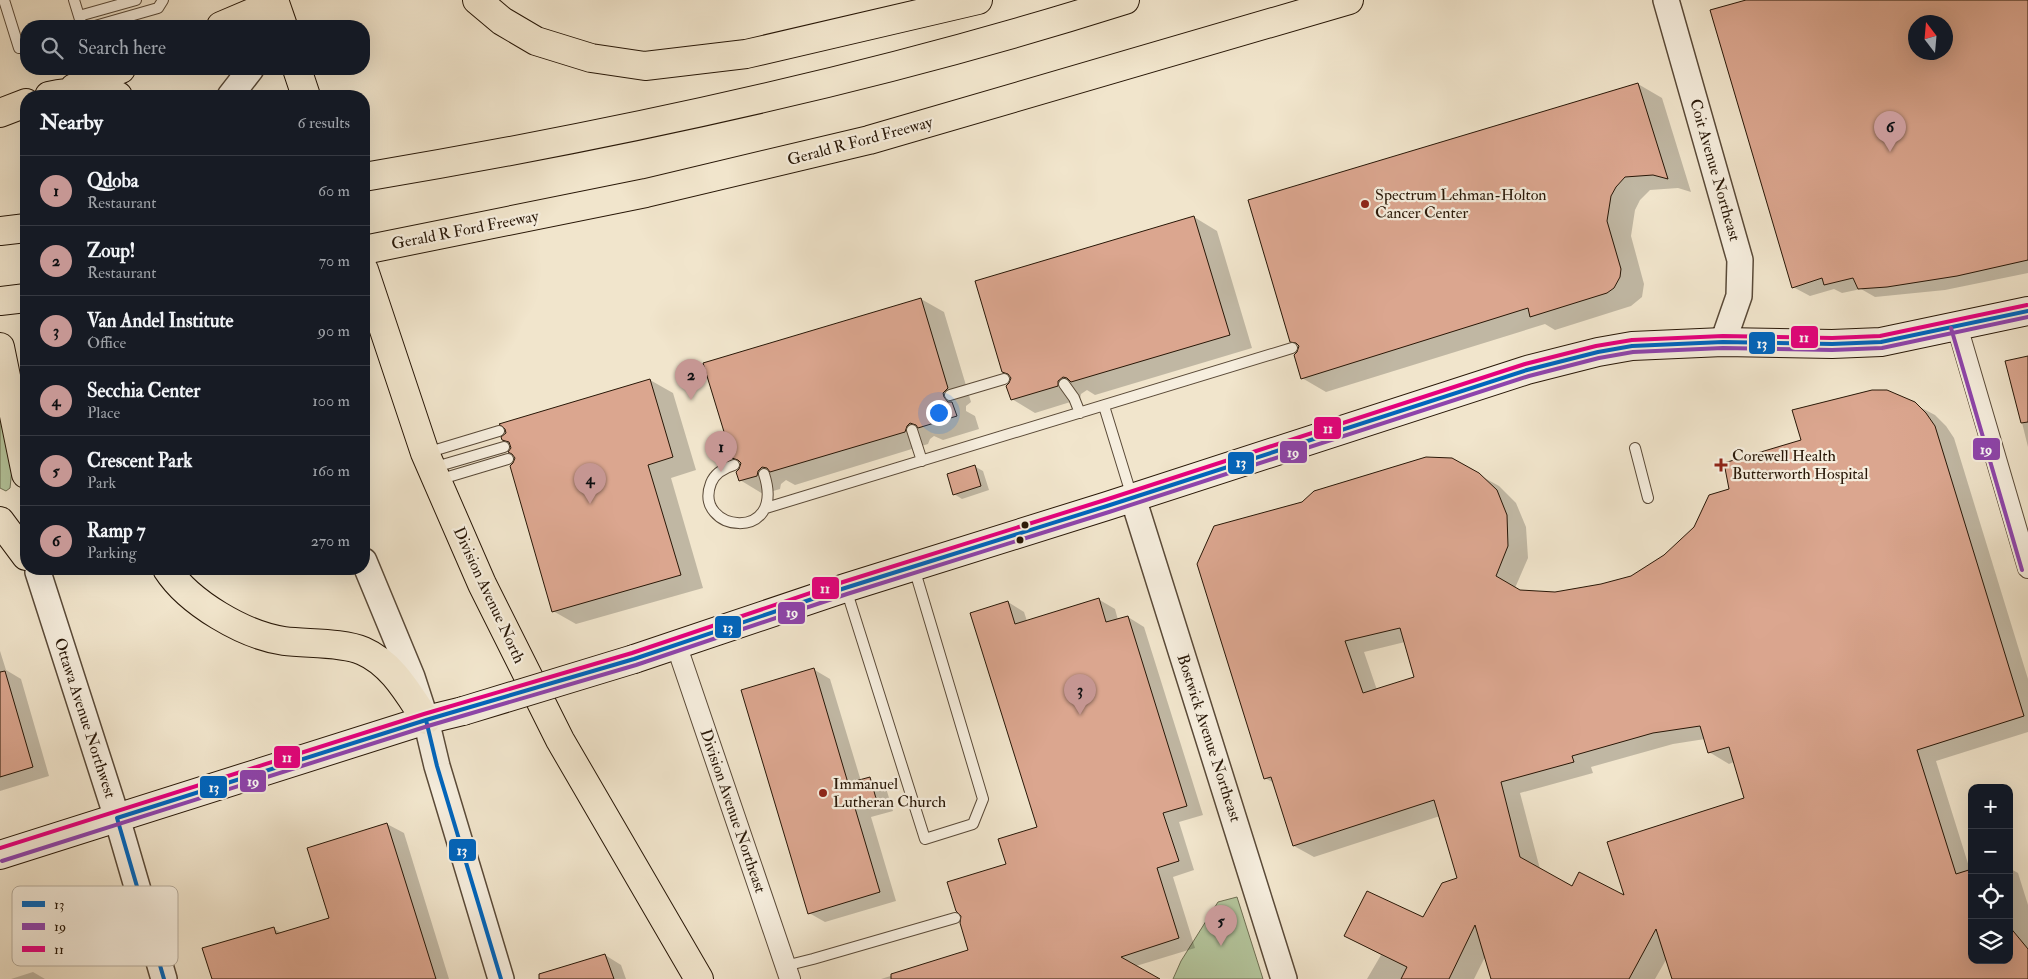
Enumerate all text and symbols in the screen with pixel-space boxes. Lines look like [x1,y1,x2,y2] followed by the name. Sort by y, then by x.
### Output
[1908,15,1953,60] north arrow
[20,20,370,75] search box
[38,34,66,62] icon: search
[78,36,166,60] text: Search here
[1685,97,1745,243] street label: Coit Avenue Northeast
[40,109,103,136] text: Nearby
[1874,111,1906,152] pin: 6
[785,112,936,170] street label: Gerald R Ford Freeway
[298,113,350,133] text: 6 results
[87,169,139,193] text: Qdoba
[53,181,59,201] text: 1
[318,181,350,201] text: 60 m
[1375,185,1547,223] place label: Spectrum Lehman-Holton Cancer Center
[87,193,156,213] text: Restaurant
[1359,198,1371,210] marker: Spectrum Lehman-Holton Cancer Center
[390,206,541,254] street label: Gerald R Ford Freeway
[87,239,135,263] text: Zoup!
[52,251,60,271] text: 2
[319,251,350,271] text: 70 m
[87,263,156,283] text: Restaurant
[87,309,234,333] text: Van Andel Institute
[53,321,59,341] text: 3
[318,321,350,341] text: 90 m
[1790,325,1819,349] line badge: 11
[1799,329,1809,346] text: 11
[1748,331,1776,355] line badge: 13
[87,333,126,353] text: Office
[1757,335,1767,352] text: 13
[675,359,707,400] pin: 2
[87,379,200,403] text: Secchia Center
[52,391,60,411] text: 4
[312,391,350,411] text: 100 m
[926,400,952,426] your location
[87,403,120,423] text: Place
[1313,416,1342,440] line badge: 11
[1323,420,1333,437] text: 11
[705,431,737,472] pin: 1
[1972,437,2001,461] line badge: 19
[1279,440,1308,464] line badge: 19
[1980,441,1992,458] text: 19
[1287,444,1299,461] text: 19
[1732,446,1868,485] place label: Corewell Health Butterworth Hospital
[87,449,192,473] text: Crescent Park
[1227,451,1255,475] line badge: 13
[1236,454,1246,471] text: 13
[1714,458,1728,472] marker: Corewell Health Butterworth Hospital
[52,461,60,481] text: 5
[312,461,350,481] text: 160 m
[574,463,606,504] pin: 4
[87,473,116,493] text: Park
[87,519,145,543] text: Ramp 7
[1020,520,1030,530] unlabelled marker
[449,524,530,667] street label: Division Avenue North
[52,531,60,551] text: 6
[311,531,350,551] text: 270 m
[1015,535,1025,545] unlabelled marker
[87,543,137,563] text: Parking
[811,576,840,600] line badge: 11
[820,580,830,597] text: 11
[777,601,806,625] line badge: 19
[786,604,798,621] text: 19
[714,615,742,639] line badge: 13
[723,619,733,636] text: 13
[50,635,120,801] street label: Ottawa Avenue Northwest
[1172,652,1246,824] street label: Bostwick Avenue Northeast
[1064,674,1096,715] pin: 3
[696,726,770,896] street label: Division Avenue Northeast
[273,745,301,769] line badge: 11
[282,749,292,766] text: 11
[239,769,267,793] line badge: 19
[247,773,259,790] text: 19
[833,774,947,812] place label: Immanuel Lutheran Church
[199,775,228,799] line badge: 13
[209,779,219,796] text: 13
[1968,784,2013,964] map controls
[1968,784,2013,829] button: +
[817,787,829,799] marker: Immanuel Lutheran Church
[1968,829,2013,874] button: −
[448,838,477,862] line badge: 13
[457,842,467,859] text: 13
[1968,874,2013,919] button: locate
[12,886,178,966] legend
[54,896,64,913] text: 13
[1205,905,1237,946] pin: 5
[54,918,66,935] text: 19
[1968,919,2013,964] button: layers
[54,941,64,958] text: 11

